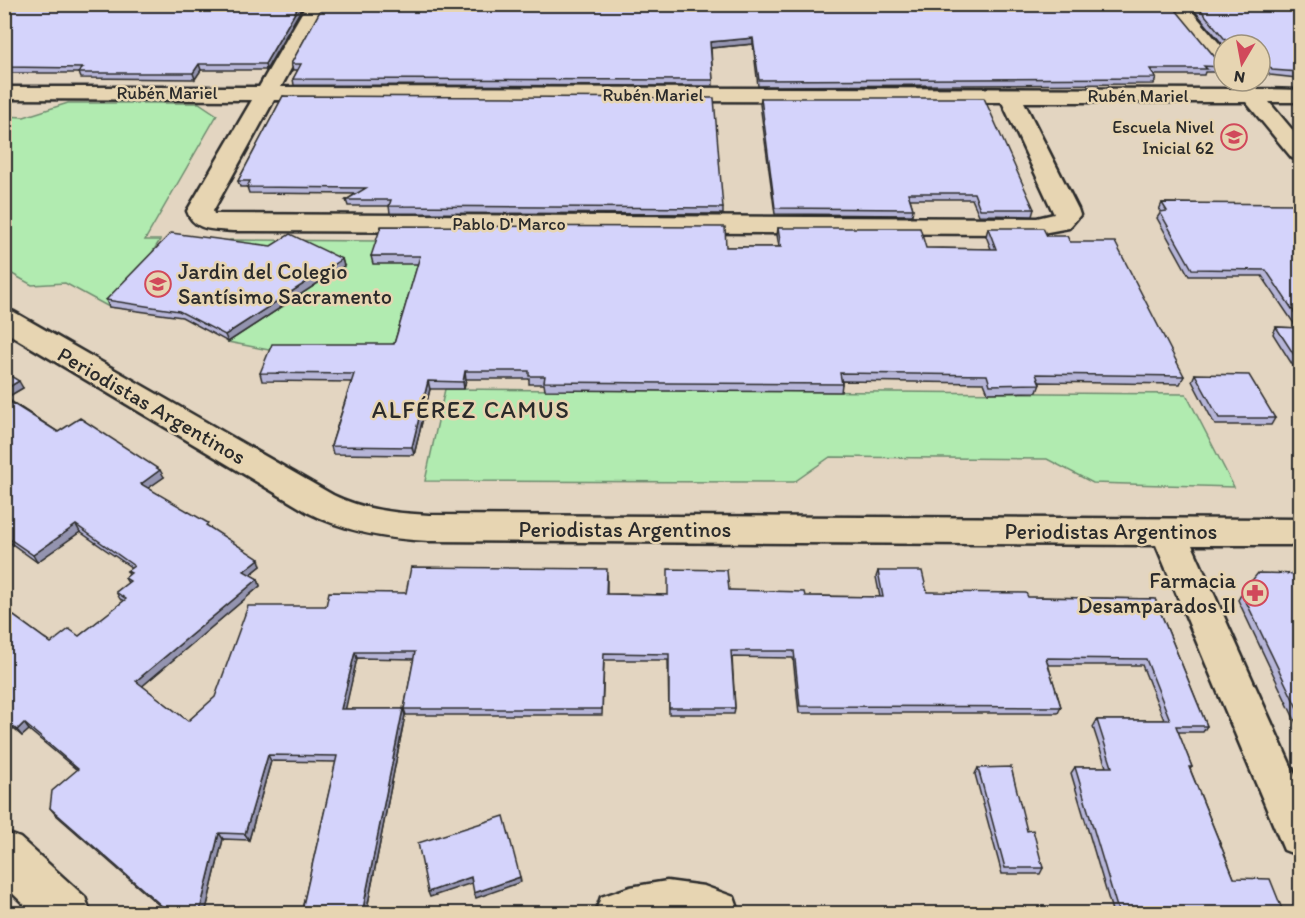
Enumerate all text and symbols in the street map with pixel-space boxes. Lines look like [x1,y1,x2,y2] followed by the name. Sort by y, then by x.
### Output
[1212,33,1272,93] north arrow
[1233,67,1246,88] text: N
[116,82,218,104] street label: Rubén Mariel
[602,84,704,106] street label: Rubén Mariel
[1087,85,1189,107] street label: Rubén Mariel
[1112,116,1215,159] place label: Escuela Nivel Inicial 62
[1219,122,1249,152] school or university icon: Escuela Nivel Inicial 62
[452,213,566,235] street label: Pablo D' Marco
[178,258,392,310] place label: Jardin del Colegio Santísimo Sacramento
[143,269,173,299] school or university icon: Jardin del Colegio Santísimo Sacramento
[53,341,251,470] street label: Periodistas Argentinos
[372,395,570,424] district label: ALFÉREZ CAMUS
[519,516,731,543] street label: Periodistas Argentinos
[1005,518,1217,545] street label: Periodistas Argentinos
[1078,567,1237,619] place label: Farmacia Desamparados II
[1240,578,1270,608] pharmacy icon: Farmacia Desamparados II

